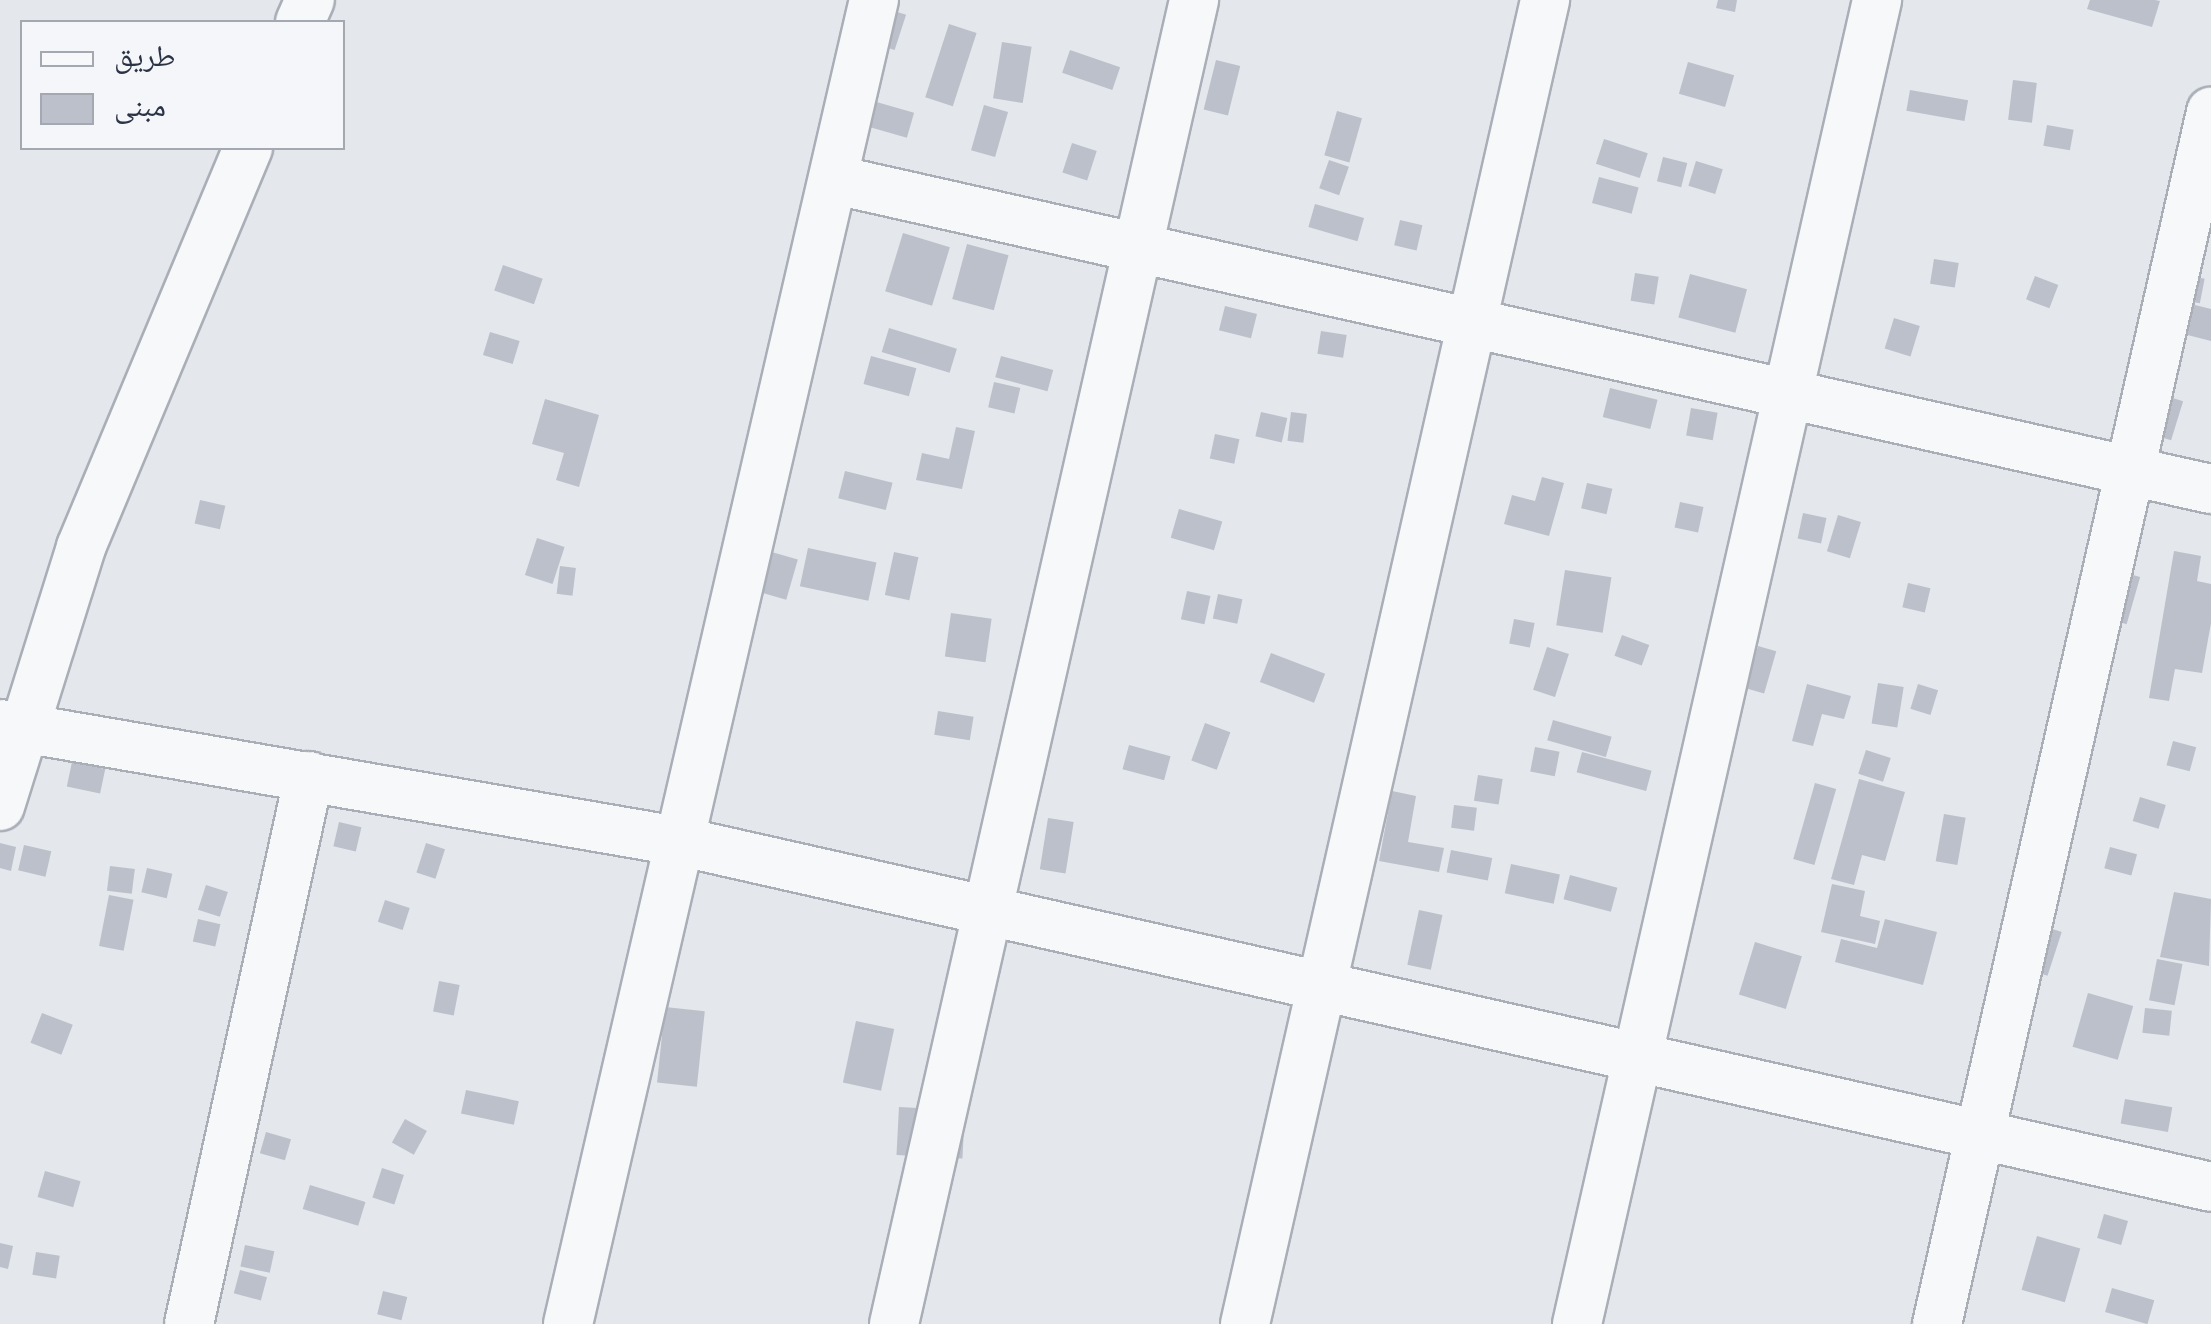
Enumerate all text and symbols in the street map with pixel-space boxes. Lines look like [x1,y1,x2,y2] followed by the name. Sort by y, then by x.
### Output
[20,20,345,150] legend
[114,38,175,72] text: طريق
[114,88,166,122] text: مبنى

